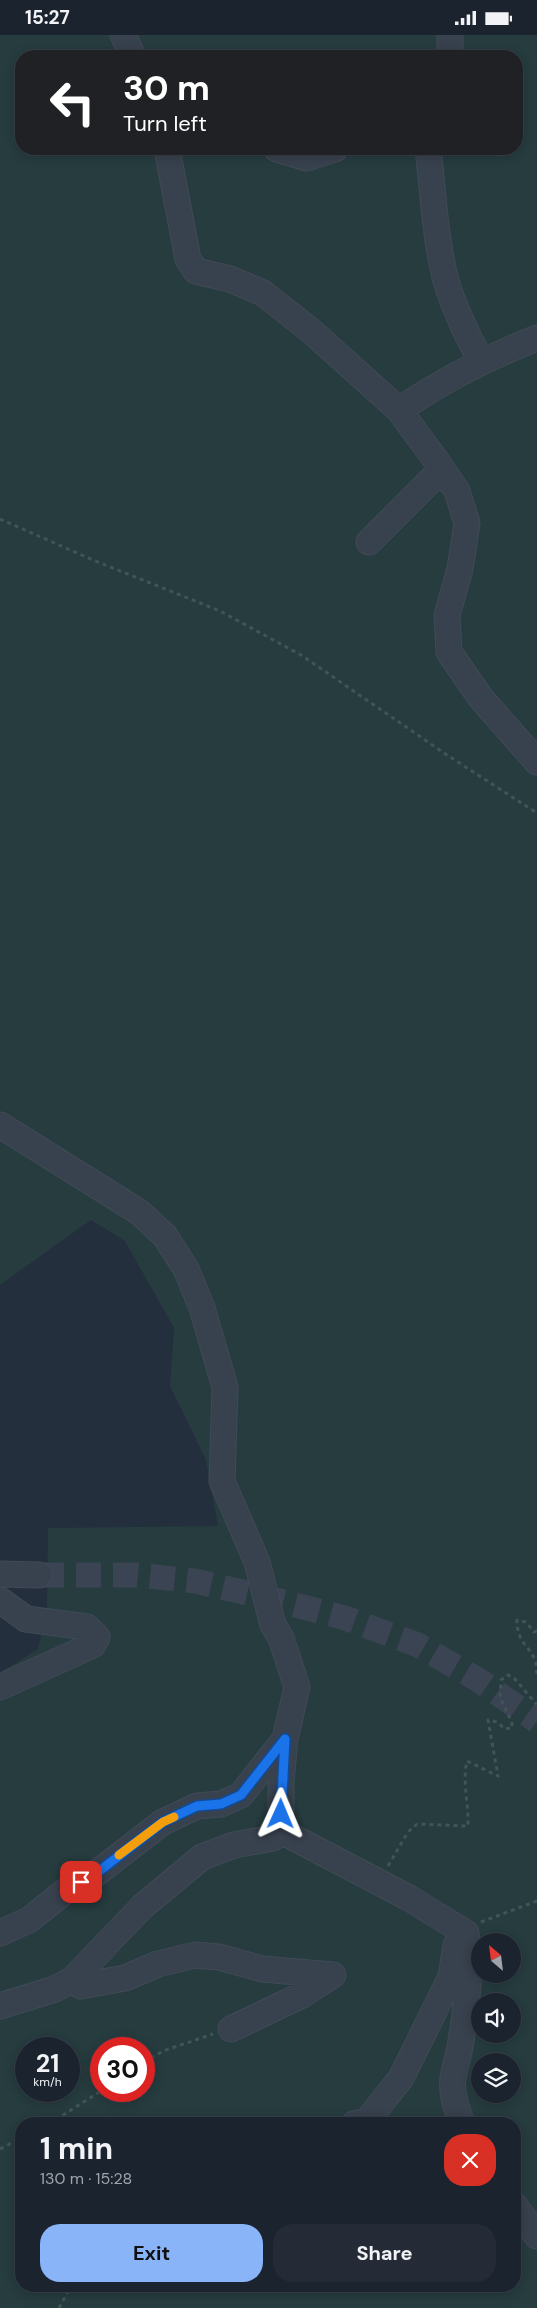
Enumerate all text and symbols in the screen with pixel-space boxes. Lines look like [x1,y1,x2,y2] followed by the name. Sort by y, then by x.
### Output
[25,5,70,30] text: 15:27
[123,65,210,111] text: 30 m
[40,70,105,135] icon: left
[123,109,207,138] text: Turn left
[254,1787,306,1839] position arrow
[60,1861,102,1903] pin
[67,1868,95,1896] icon: arrive
[471,1933,521,1983] north arrow
[471,1933,521,2103] map controls
[471,1993,521,2043] button: sound
[90,2037,155,2102] speed limit sign: 30
[36,2047,59,2080] text: 21
[471,2053,521,2103] button: layers
[33,2074,62,2090] text: km/h
[40,2129,113,2168] text: 1 min
[444,2134,496,2186] button: close
[40,2168,132,2189] text: 130 m · 15:28
[40,2224,263,2282] button: Exit
[273,2224,496,2282] button: Share

